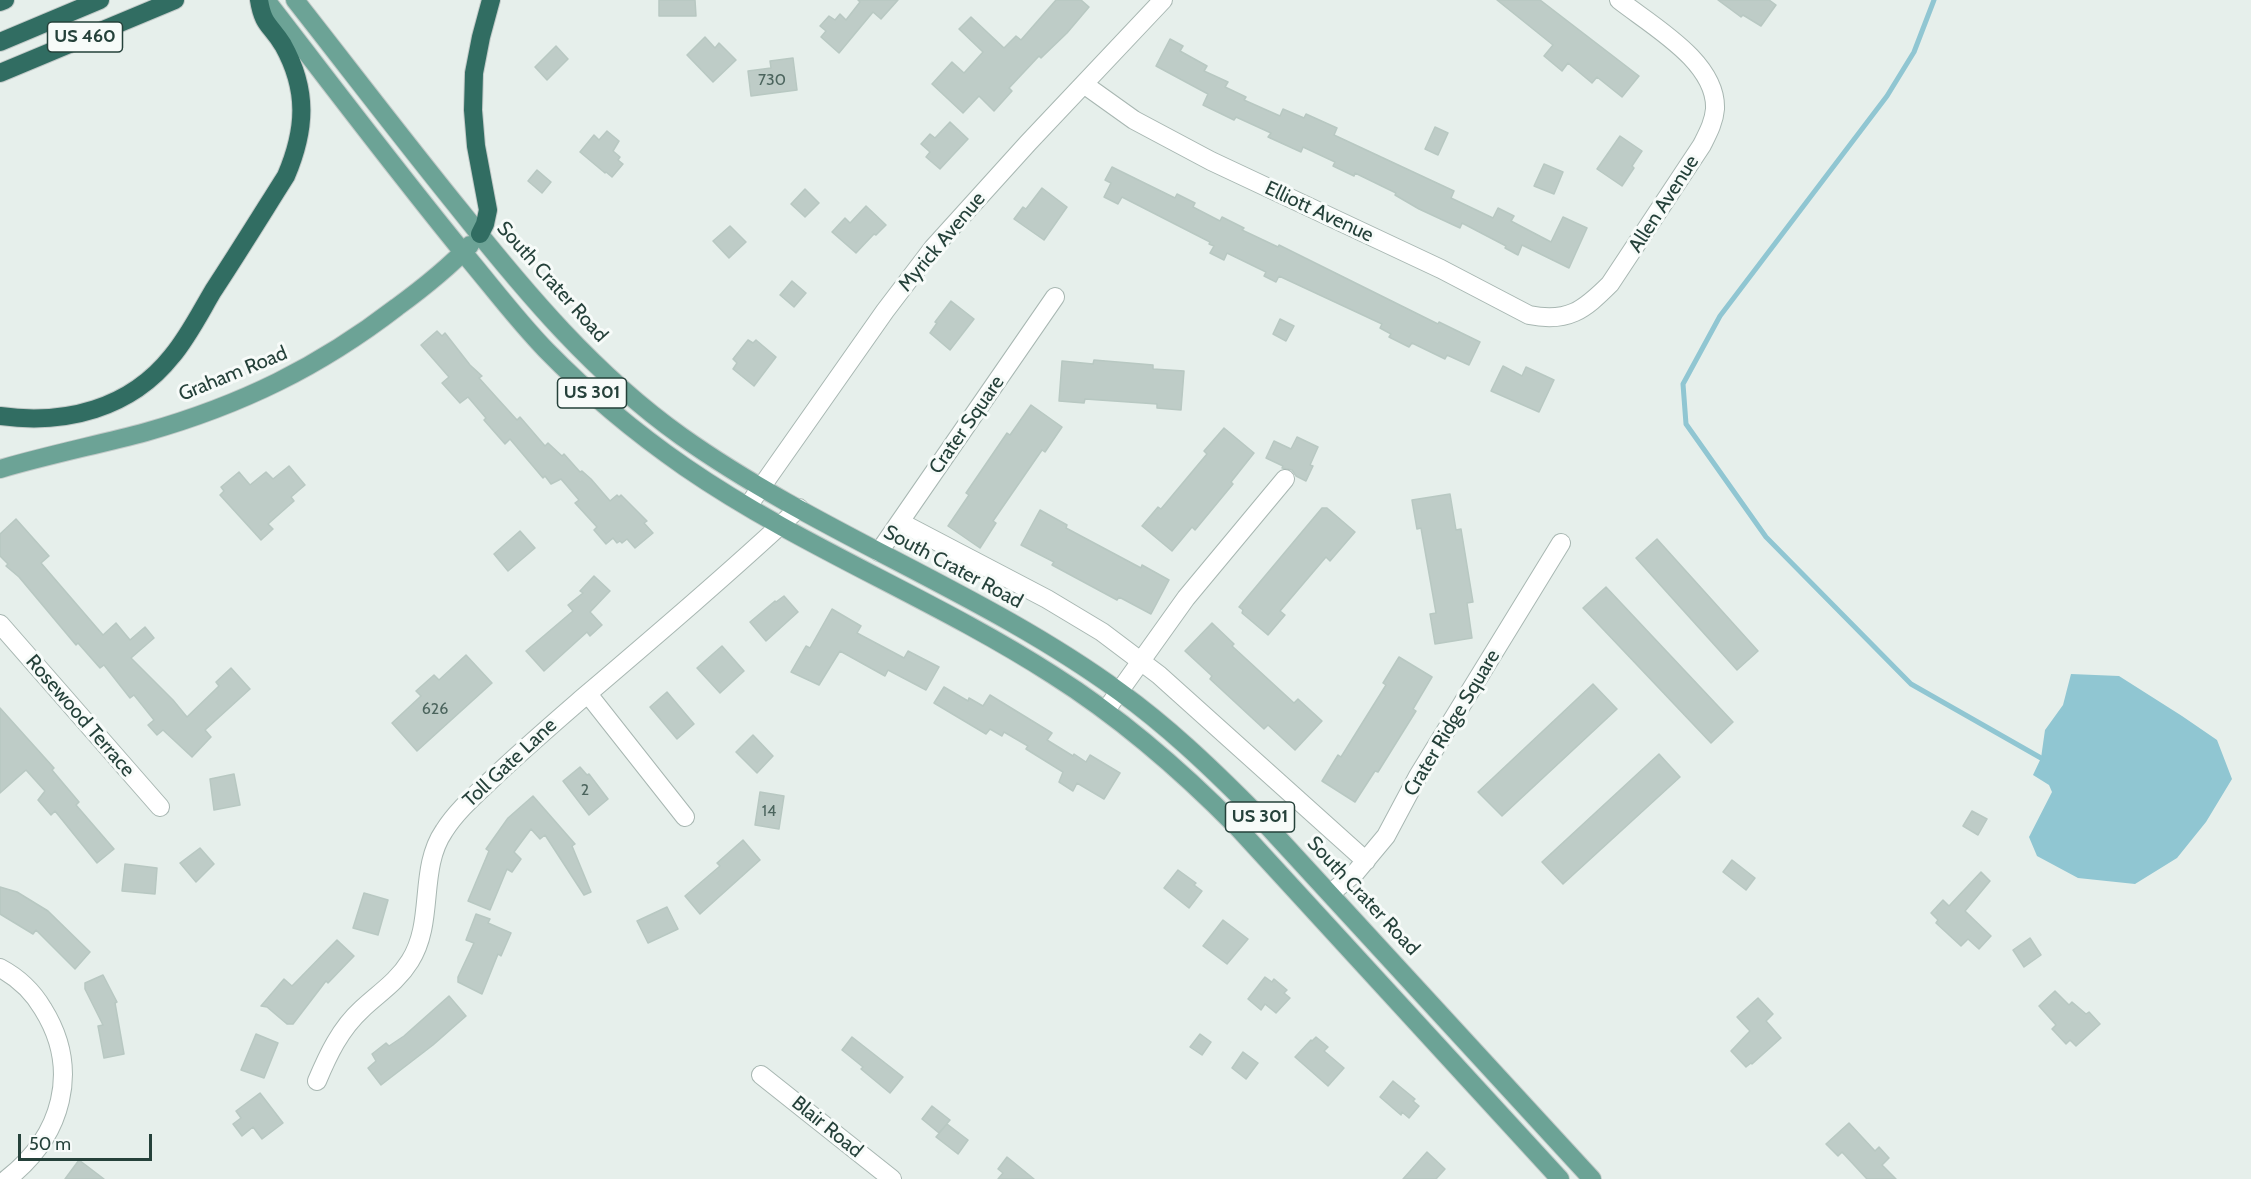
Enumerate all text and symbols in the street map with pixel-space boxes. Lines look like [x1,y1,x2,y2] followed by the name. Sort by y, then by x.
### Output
[48,22,122,52] road number: US 460
[758,70,786,90] house number: 730
[1624,151,1704,257] street label: Allen Avenue
[1261,176,1377,248] street label: Elliott Avenue
[893,187,991,297] street label: Myrick Avenue
[492,217,612,347] street label: South Crater Road
[175,341,291,407] street label: Graham Road
[924,371,1010,479] street label: Crater Square
[558,378,626,408] road number: US 301
[879,520,1027,614] street label: South Crater Road
[1399,645,1505,801] street label: Crater Ridge Square
[20,650,140,782] street label: Rosewood Terrace
[422,699,448,719] house number: 626
[458,714,562,812] street label: Toll Gate Lane
[581,780,589,800] house number: 2
[762,801,776,821] house number: 14
[1226,802,1294,832] road number: US 301
[1302,831,1424,961] street label: South Crater Road
[787,1091,867,1163] street label: Blair Road
[21,1122,154,1160] scale bar
[29,1133,71,1155] text: 50 m

